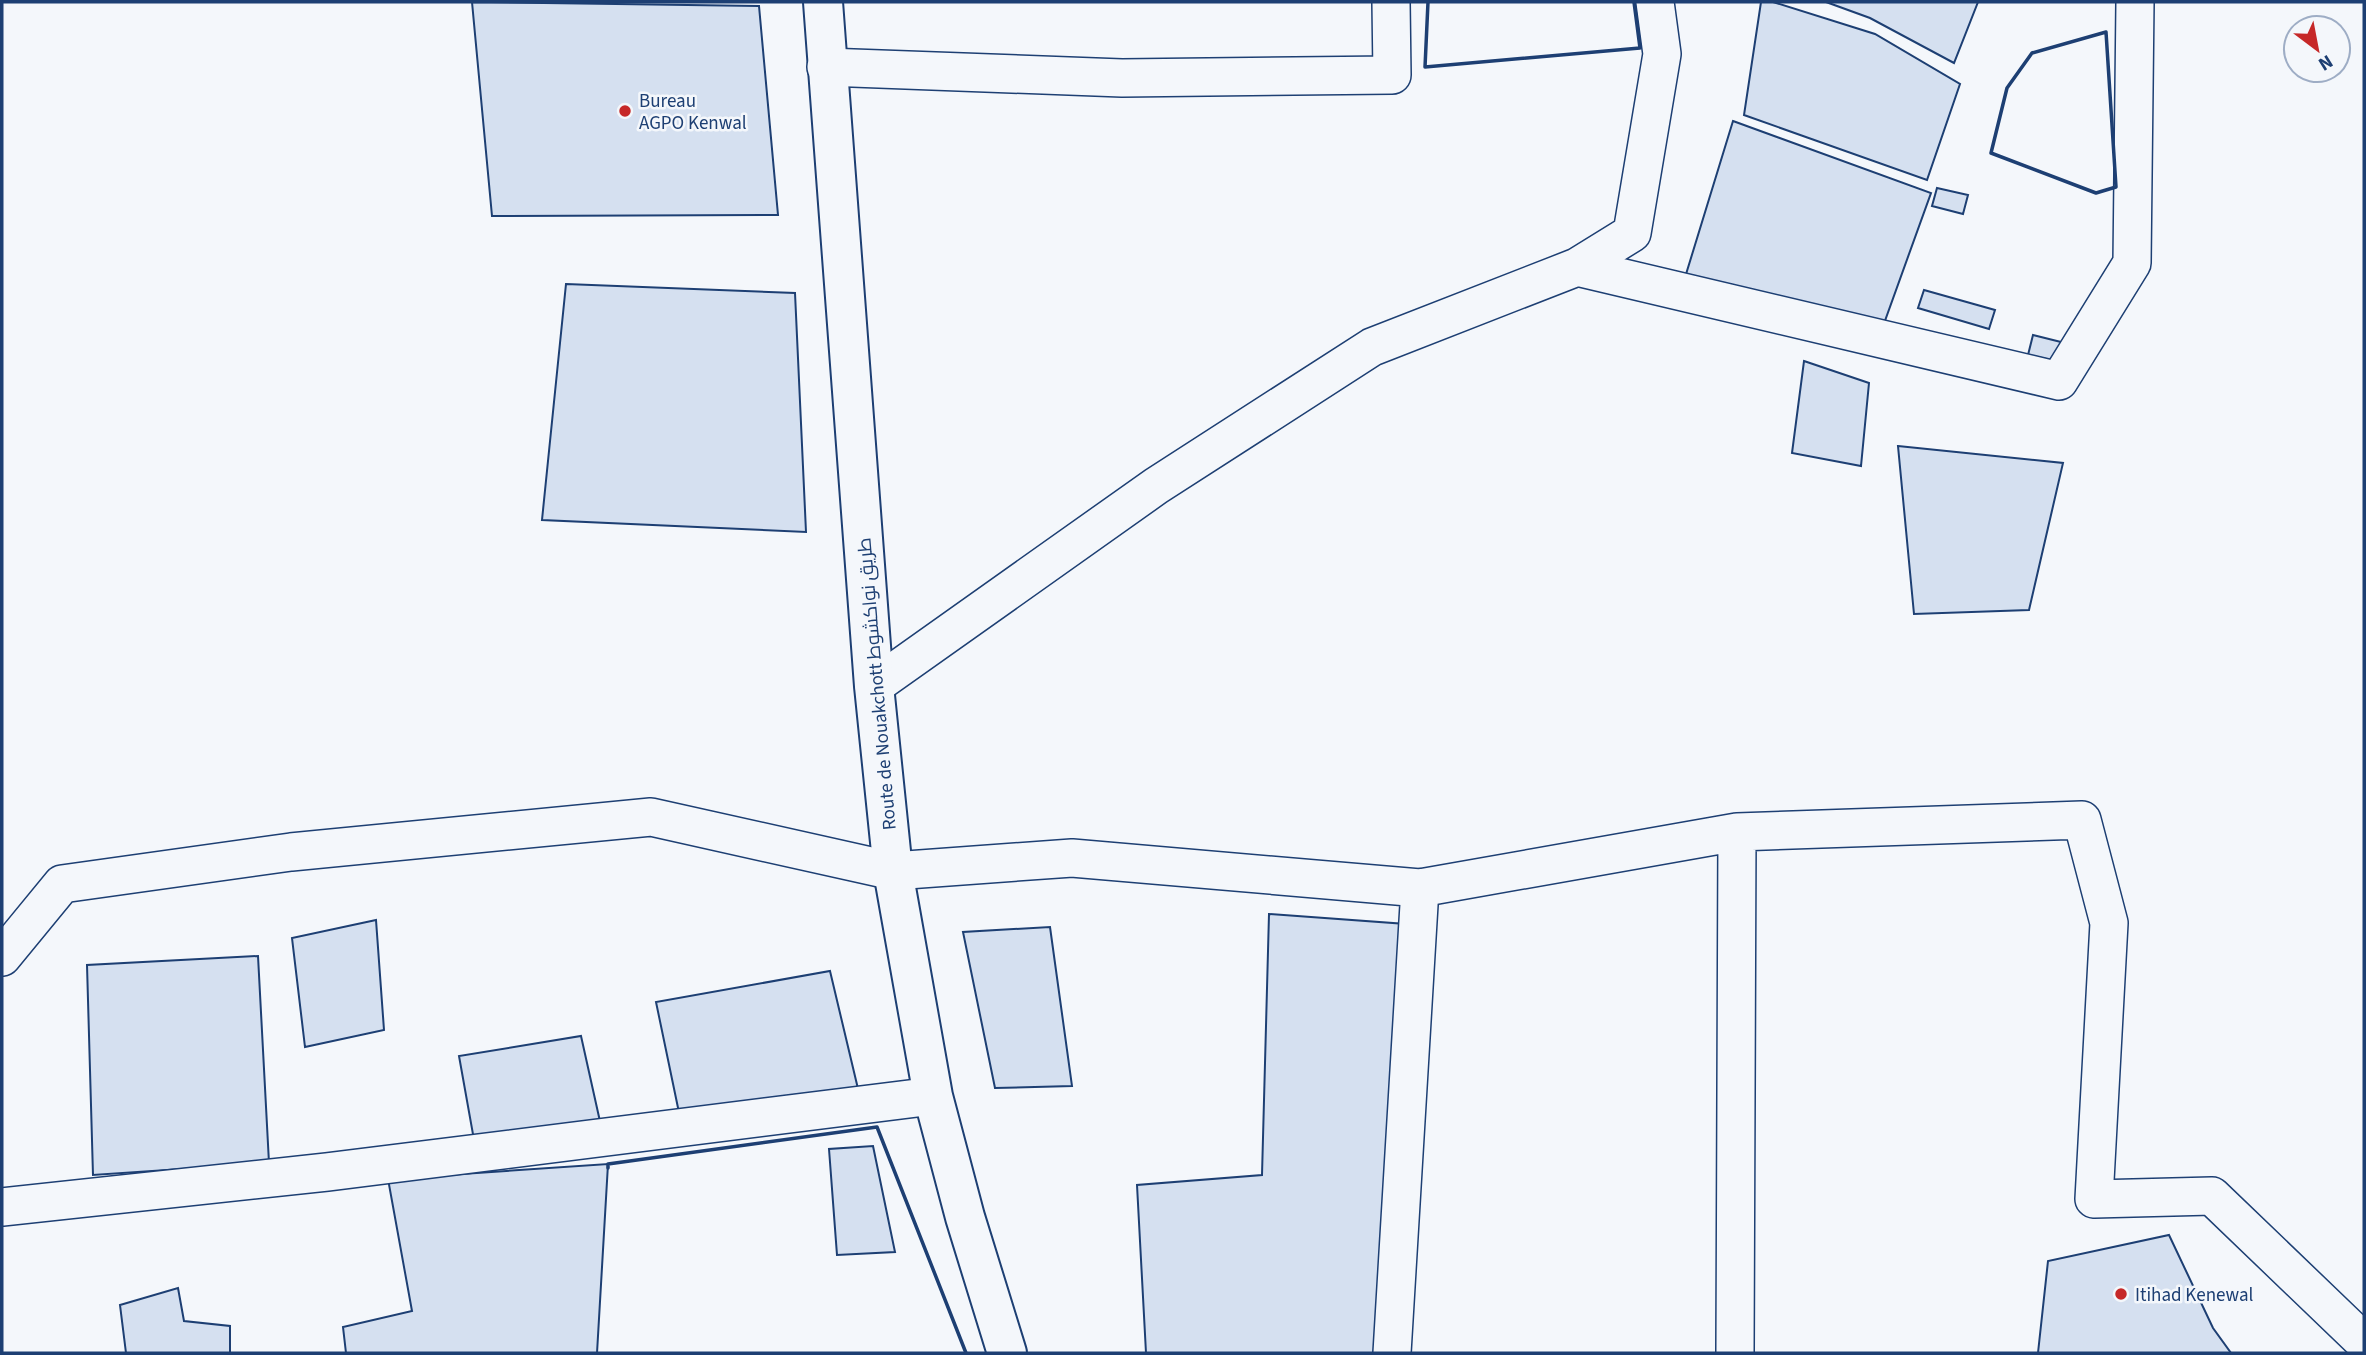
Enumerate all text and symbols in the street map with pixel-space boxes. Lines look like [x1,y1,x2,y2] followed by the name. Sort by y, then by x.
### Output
[2282,14,2352,84] north arrow
[2313,47,2338,77] text: N
[639,88,747,137] place label: Bureau AGPO Kenwal
[617,103,633,119] marker: Bureau AGPO Kenwal
[851,537,904,831] street label: Route de Nouakchott طريق نواكشوط
[2135,1282,2254,1309] place label: Itihad Kenewal
[2113,1286,2129,1302] marker: Itihad Kenewal

